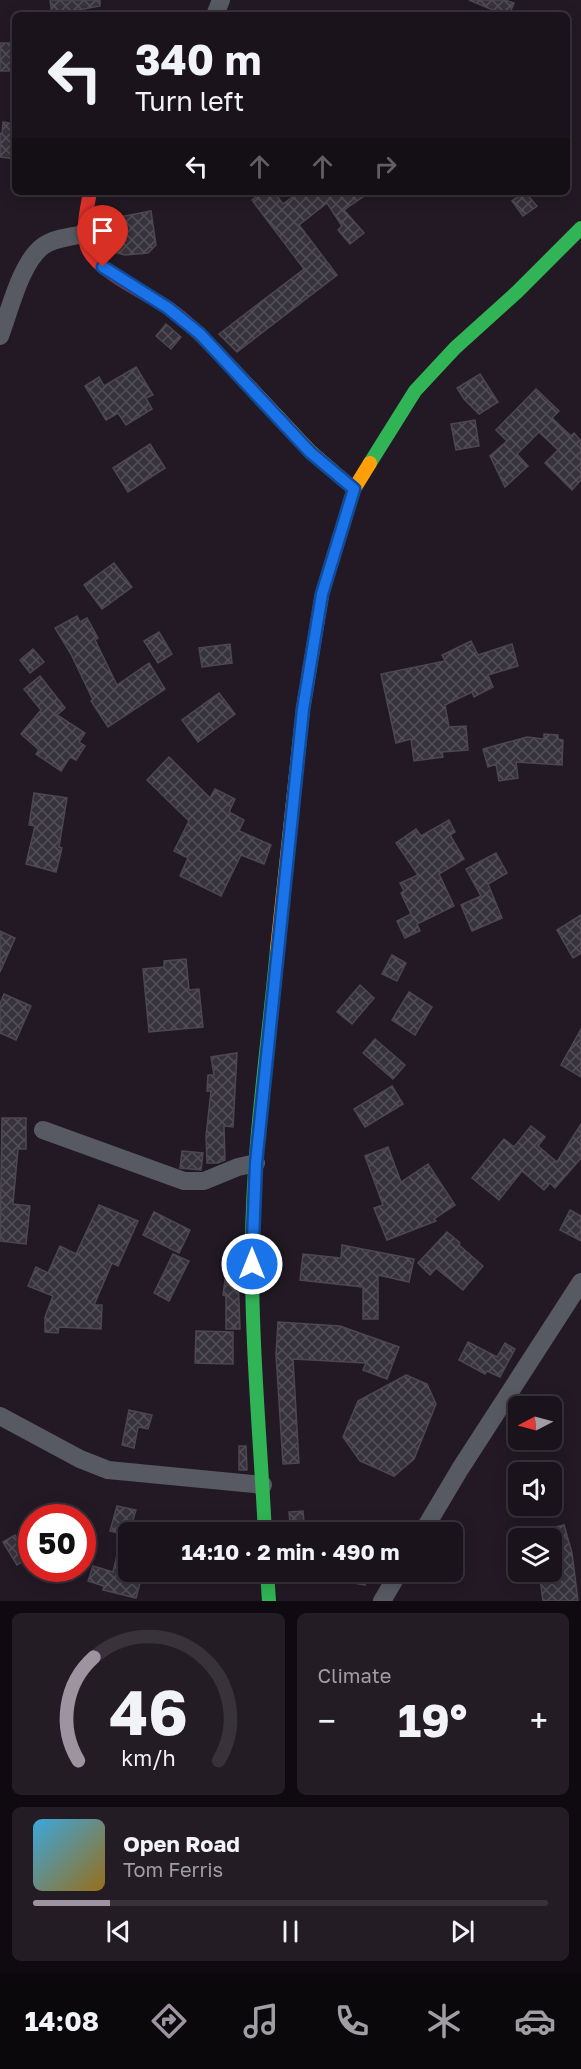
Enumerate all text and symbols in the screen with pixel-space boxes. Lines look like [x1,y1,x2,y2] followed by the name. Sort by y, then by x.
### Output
[135,34,261,84] text: 340 m
[36,36,114,114] icon: left
[135,85,244,117] text: Turn left
[180,150,213,183] icon: left
[243,150,276,183] icon: ahead
[306,150,339,183] icon: ahead
[369,150,402,183] icon: right
[77,205,128,267] pin
[86,214,119,247] icon: arrive
[220,1232,284,1296] position arrow
[508,1396,562,1450] north arrow
[508,1396,562,1582] map controls
[508,1462,562,1516] button: sound
[18,1504,96,1582] speed limit sign: 50
[508,1528,562,1582] button: layers
[181,1538,400,1565] text: 14:10 · 2 min · 490 m
[318,1663,391,1687] text: Climate
[109,1674,188,1749] text: 46
[398,1693,467,1747] text: 19°
[318,1701,336,1740] text: −
[530,1701,548,1740] text: +
[121,1745,176,1771] text: km/h
[123,1830,240,1857] text: Open Road
[123,1857,223,1881] text: Tom Ferris
[102,1915,135,1948] icon: previous
[274,1915,307,1948] icon: pause
[446,1915,479,1948] icon: next
[148,2000,190,2042] icon: directions
[240,2000,282,2042] icon: music
[331,2000,373,2042] icon: phone
[423,2000,465,2042] icon: climate
[514,2000,556,2042] icon: car
[25,2005,99,2037] text: 14:08

